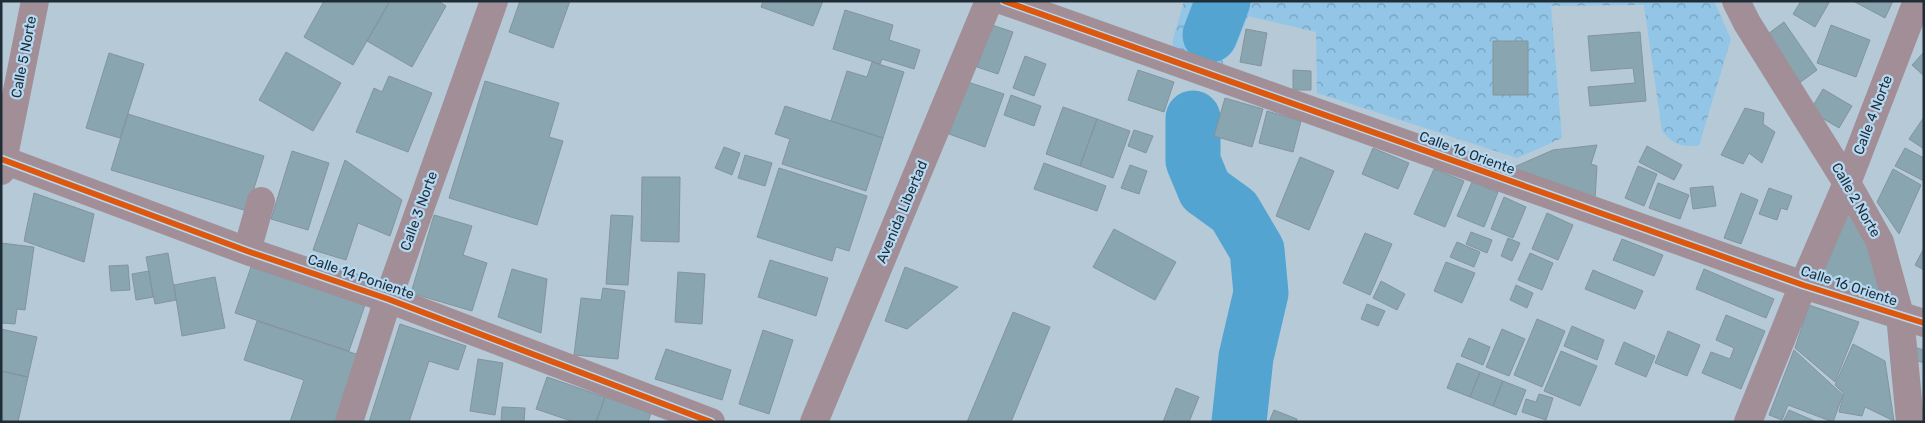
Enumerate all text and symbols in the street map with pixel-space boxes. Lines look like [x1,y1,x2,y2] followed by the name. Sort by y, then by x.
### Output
[8,14,40,99] street label: Calle 5 Norte
[1850,73,1896,157] street label: Calle 4 Norte
[1417,128,1517,178] street label: Calle 16 Oriente
[873,158,931,266] street label: Avenida Libertad
[1828,160,1884,240] street label: Calle 2 Norte
[397,169,441,253] street label: Calle 3 Norte
[305,251,417,303] street label: Calle 14 Poniente
[1798,262,1900,310] street label: Calle 16 Oriente

